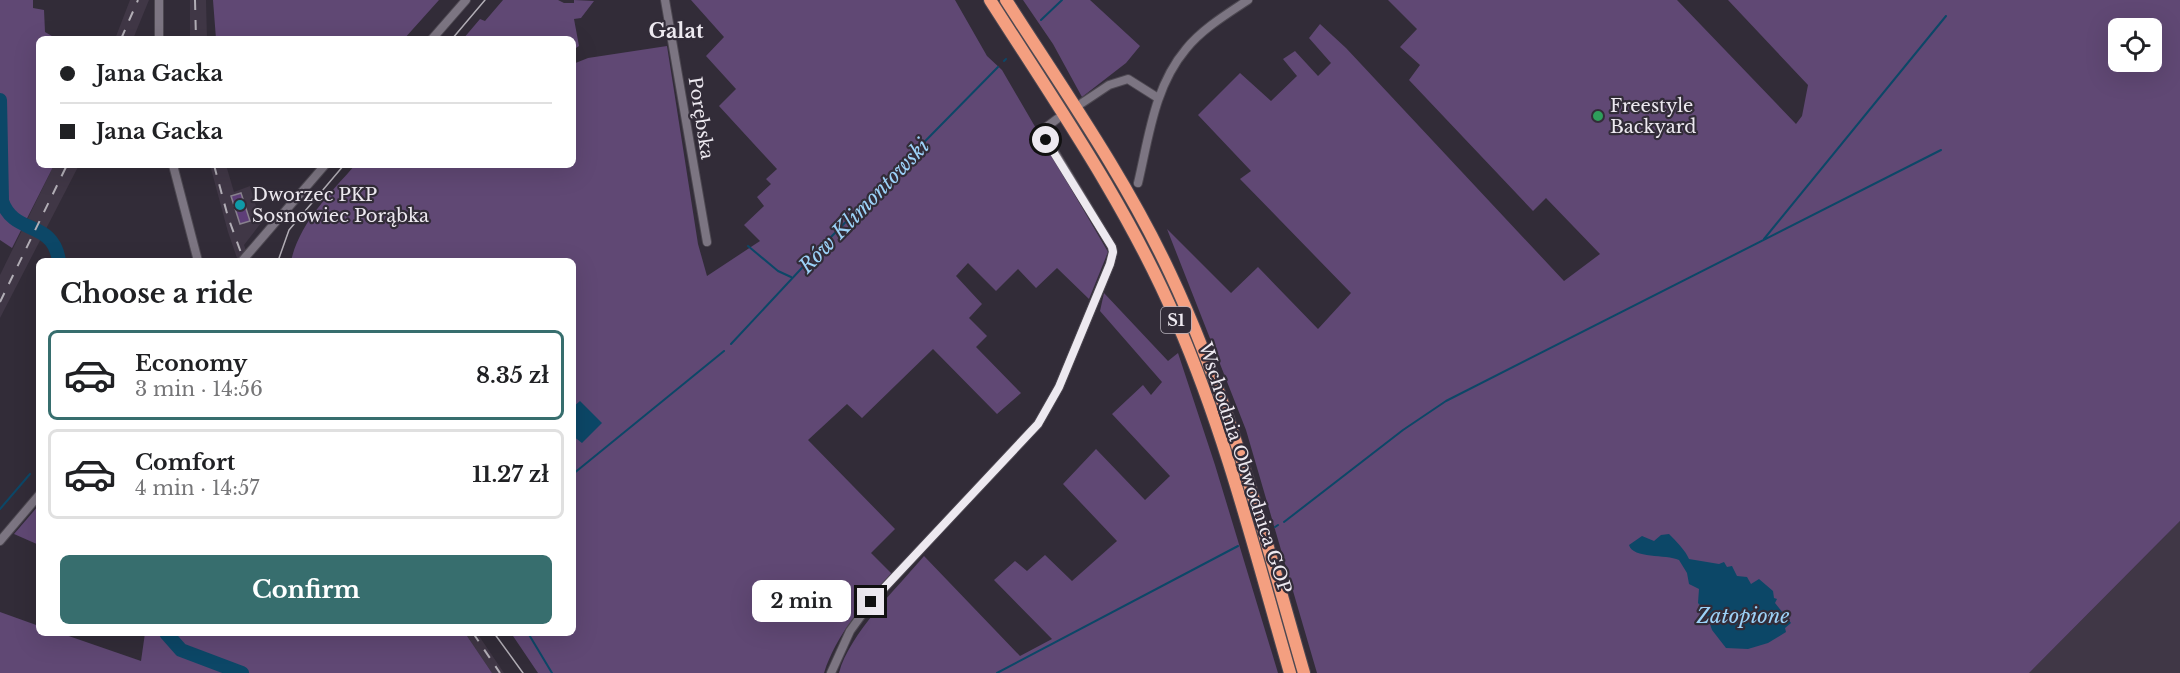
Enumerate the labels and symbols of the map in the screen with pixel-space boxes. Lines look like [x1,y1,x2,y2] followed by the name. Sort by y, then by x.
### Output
[648,19,704,43] district label: Galat
[684,75,718,161] street label: Porębska
[1610,95,1696,138] place label: Freestyle Backyard
[1591,109,1605,123] marker: Freestyle Backyard
[1032,126,1059,153] route start
[793,134,934,279] water label: Rów Klimontowski
[252,184,429,227] place label: Dworzec PKP Sosnowiec Porąbka
[233,198,247,212] marker: Dworzec PKP Sosnowiec Porąbka
[1161,307,1191,333] road number: S1
[1194,339,1296,596] street label: Wschodnia Obwodnica GOP
[751,581,850,623] callout: 2 min
[857,588,884,615] route end
[1696,604,1789,628] water label: Zatopione

